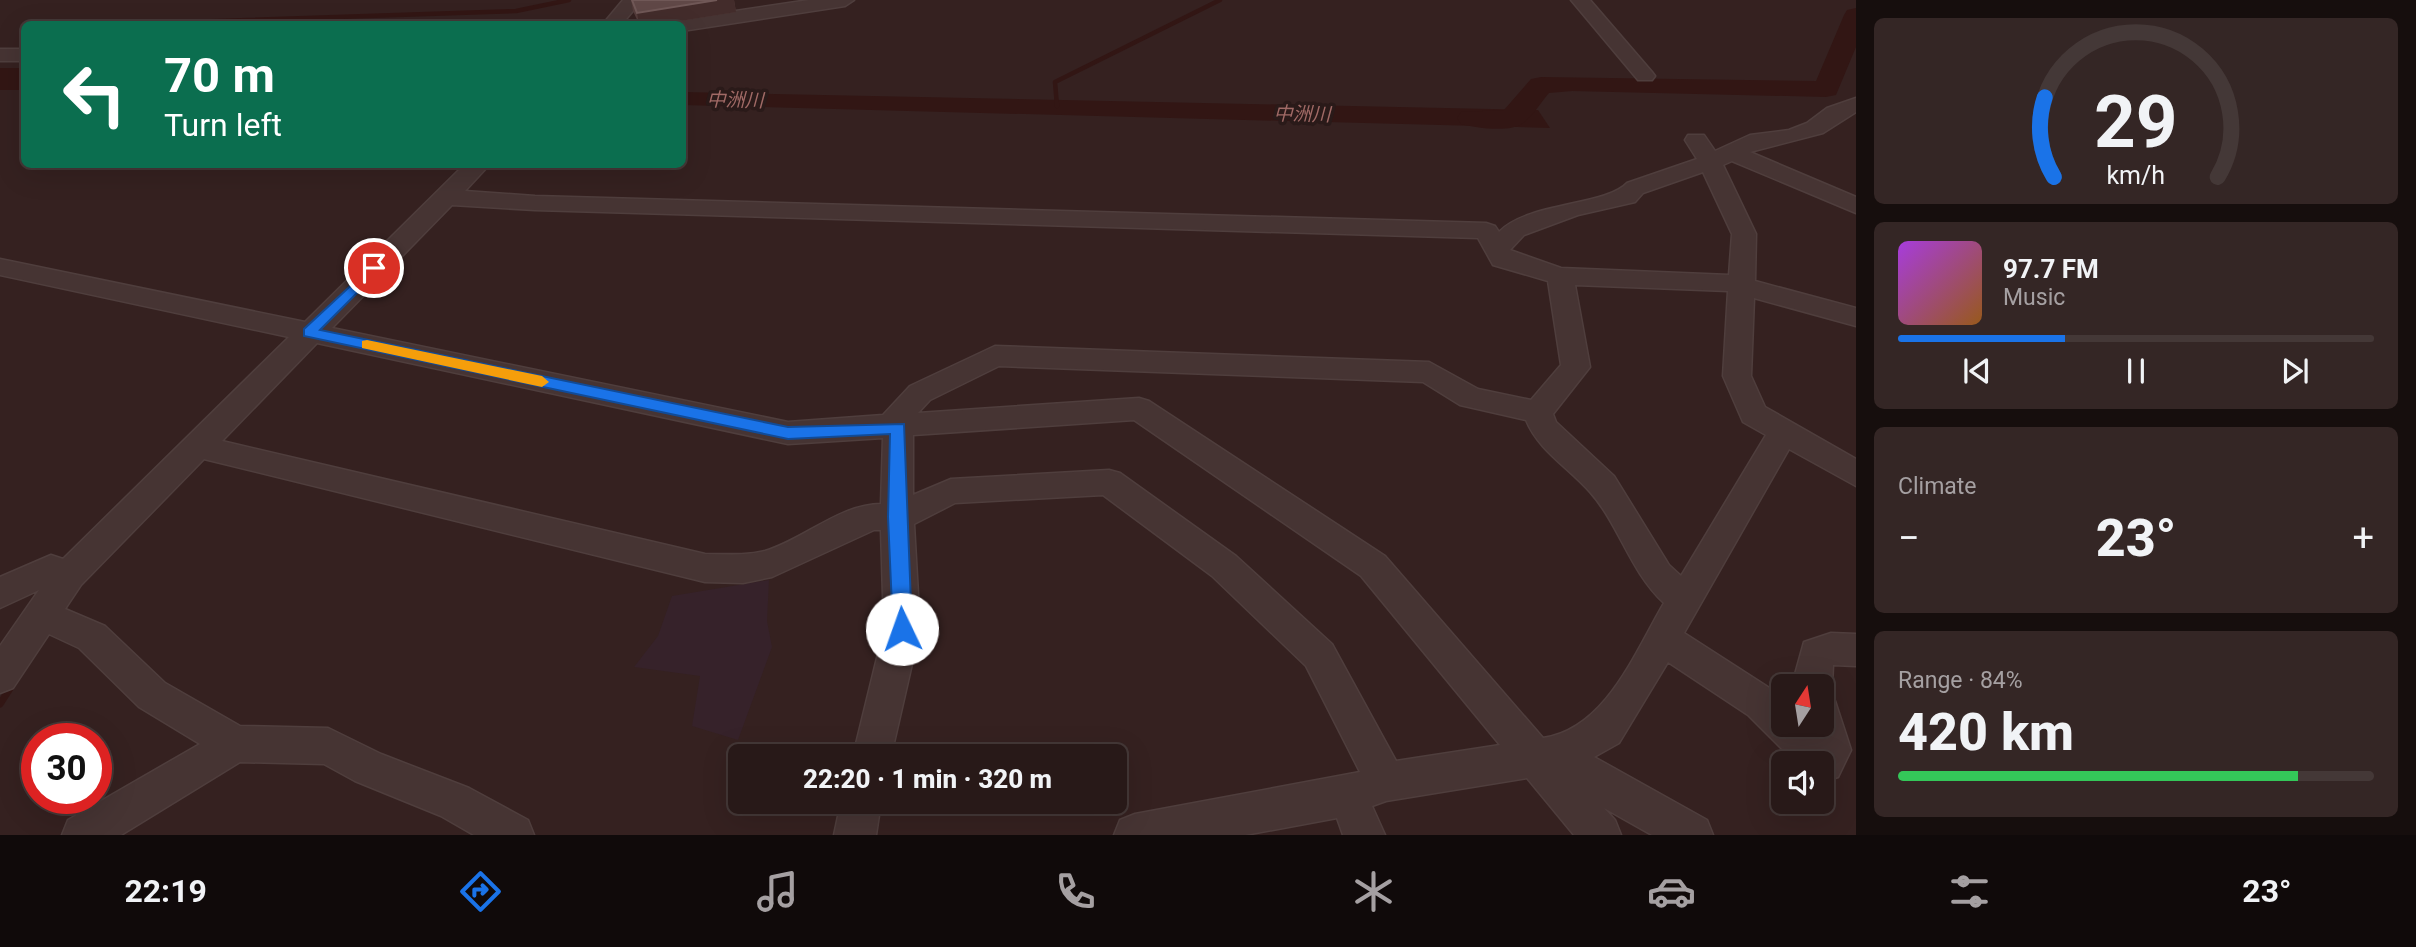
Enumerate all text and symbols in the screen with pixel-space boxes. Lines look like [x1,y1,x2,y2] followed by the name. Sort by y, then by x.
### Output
[164,47,275,104] text: 70 m
[49,49,140,140] icon: left
[2094,80,2178,166] text: 29
[706,88,766,112] water label: 中洲川
[1273,102,1333,126] water label: 中洲川
[164,106,282,144] text: Turn left
[2107,161,2165,190] text: km/h
[344,238,404,298] pin
[355,249,393,287] icon: arrive
[2003,254,2099,284] text: 97.7 FM
[2003,284,2065,311] text: Music
[1958,352,1996,390] icon: previous
[2117,352,2155,390] icon: pause
[2276,352,2314,390] icon: next
[1898,473,1977,500] text: Climate
[2096,508,2176,569] text: 23°
[1898,516,1920,560] text: −
[2352,516,2374,560] text: +
[865,592,939,666] position arrow
[1898,667,2023,694] text: Range · 84%
[1771,674,1834,737] north arrow
[1771,674,1834,814] map controls
[1898,702,2074,763] text: 420 km
[21,723,112,814] speed limit sign: 30
[1771,751,1834,814] button: sound
[803,764,1052,794] text: 22:20 · 1 min · 320 m
[456,867,505,916] icon: directions
[753,867,802,916] icon: music
[1051,867,1100,916] icon: phone
[1349,867,1398,916] icon: climate
[1647,867,1696,916] icon: car
[1945,867,1994,916] icon: filters
[124,872,207,910] text: 22:19
[2242,872,2292,910] text: 23°

